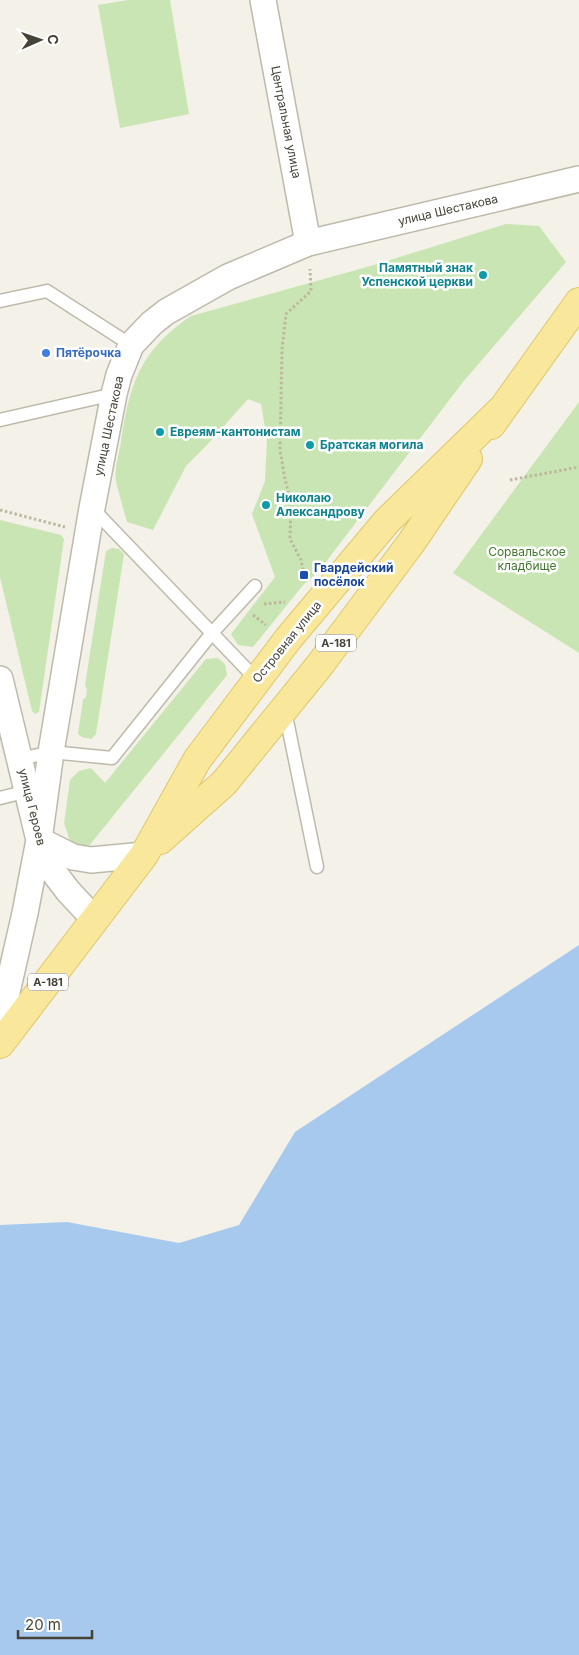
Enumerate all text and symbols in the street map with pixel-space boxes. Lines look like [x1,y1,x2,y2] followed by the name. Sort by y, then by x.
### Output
[15,15,65,65] north arrow
[45,34,62,45] text: С
[268,64,305,179] street label: Центральная улица
[396,191,499,228] street label: улица Шестакова
[362,260,473,289] place label: Памятный знак Успенской церкви
[477,269,489,281] marker: Памятный знак Успенской церкви
[56,345,121,360] place label: Пятёрочка
[40,347,52,359] marker: Пятёрочка
[91,374,126,477] street label: улица Шестакова
[170,424,301,439] place label: Евреям-кантонистам
[154,426,166,438] marker: Евреям-кантонистам
[320,437,423,452] place label: Братская могила
[304,439,316,451] marker: Братская могила
[276,490,366,519] place label: Николаю Александрову
[260,499,272,511] marker: Николаю Александрову
[488,544,566,573] park label: Сорвальское кладбище
[314,560,393,589] place label: Гвардейский посёлок
[298,569,310,581] marker: Гвардейский посёлок
[249,598,324,686] street label: Островная улица
[316,634,356,651] road number: А-181
[16,767,49,847] street label: улица Героев
[28,974,68,990] road number: А-181
[18,1608,91,1640] scale bar
[25,1615,61,1634] text: 20 m

